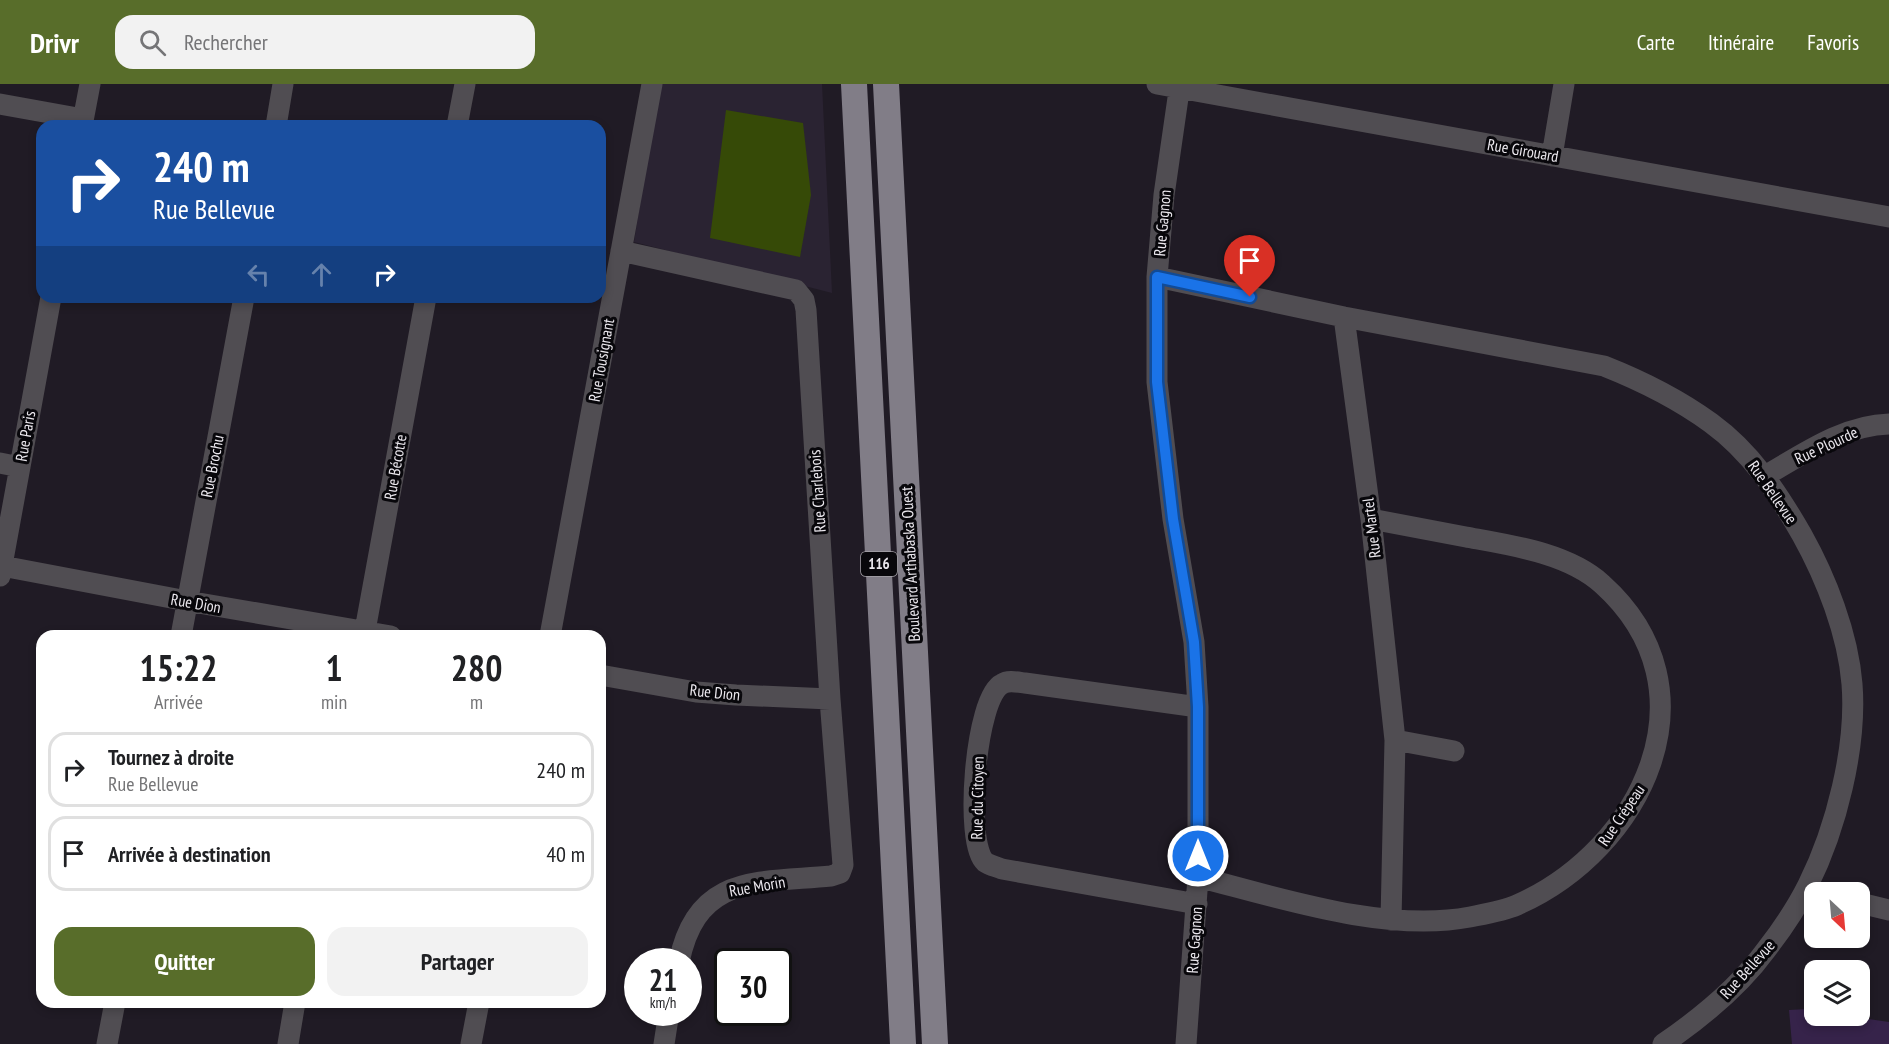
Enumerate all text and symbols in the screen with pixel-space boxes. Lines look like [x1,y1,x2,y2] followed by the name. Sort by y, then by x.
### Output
[115,15,535,69] search box
[30,24,79,61] text: Drivr
[136,26,169,59] icon: search
[184,28,268,56] text: Rechercher
[1637,29,1675,56] text: Carte
[1708,29,1774,56] text: Itinéraire
[1807,29,1859,56] text: Favoris
[1486,134,1560,166] street label: Rue Girouard
[153,139,250,194] text: 240 m
[54,144,132,222] icon: right
[1149,189,1175,257] street label: Rue Gagnon
[153,192,275,226] text: Rue Bellevue
[1224,235,1275,297] pin
[1233,244,1266,277] icon: arrive
[242,258,275,291] icon: left
[305,258,338,291] icon: ahead
[368,258,401,291] icon: right
[584,316,618,403] street label: Rue Tousignant
[11,409,39,463] street label: Rue Paris
[1791,422,1861,468] street label: Rue Plourde
[196,433,228,499] street label: Rue Brochu
[379,433,411,501] street label: Rue Bécotte
[804,449,830,533] street label: Rue Charlebois
[1744,457,1802,527] street label: Rue Bellevue
[896,485,924,642] street label: Boulevard Arthabaska Ouest
[1357,496,1385,559] street label: Rue Martel
[861,552,897,576] road number: 116
[169,589,223,617] street label: Rue Dion
[140,644,217,691] text: 15:22
[325,644,343,691] text: 1
[451,644,502,691] text: 280
[689,679,741,705] street label: Rue Dion
[154,689,203,715] text: Arrivée
[321,689,347,715] text: min
[470,689,483,715] text: m
[108,743,234,771] text: Tournez à droite
[57,753,90,786] icon: right
[536,756,585,784] text: 240 m
[966,756,988,840] street label: Rue du Citoyen
[108,771,198,797] text: Rue Bellevue
[1593,780,1649,849] street label: Rue Crépeau
[1166,824,1230,888] position arrow
[57,837,90,870] icon: arrive
[108,840,271,868] text: Arrivée à destination
[546,840,585,868] text: 40 m
[727,871,787,901] street label: Rue Morin
[1804,882,1870,948] north arrow
[1804,882,1870,1026] map controls
[1182,906,1206,974] street label: Rue Gagnon
[54,927,315,996] button: Quitter
[327,927,588,996] button: Partager
[1715,935,1779,1003] street label: Rue Bellevue
[714,948,792,1026] speed limit sign: 30
[649,960,677,999] text: 21
[1804,960,1870,1026] button: layers
[650,993,676,1012] text: km/h

